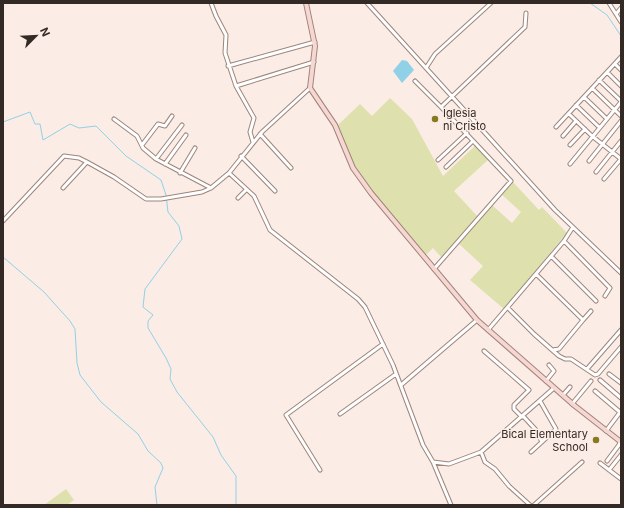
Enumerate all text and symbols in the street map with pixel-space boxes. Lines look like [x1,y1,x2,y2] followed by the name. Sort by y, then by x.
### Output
[16,16,56,56] north arrow
[37,25,53,39] text: N
[443,106,487,133] place label: Iglesia ni Cristo
[430,114,440,124] marker: Iglesia ni Cristo
[501,427,588,454] place label: Bical Elementary School
[591,435,601,445] marker: Bical Elementary School

